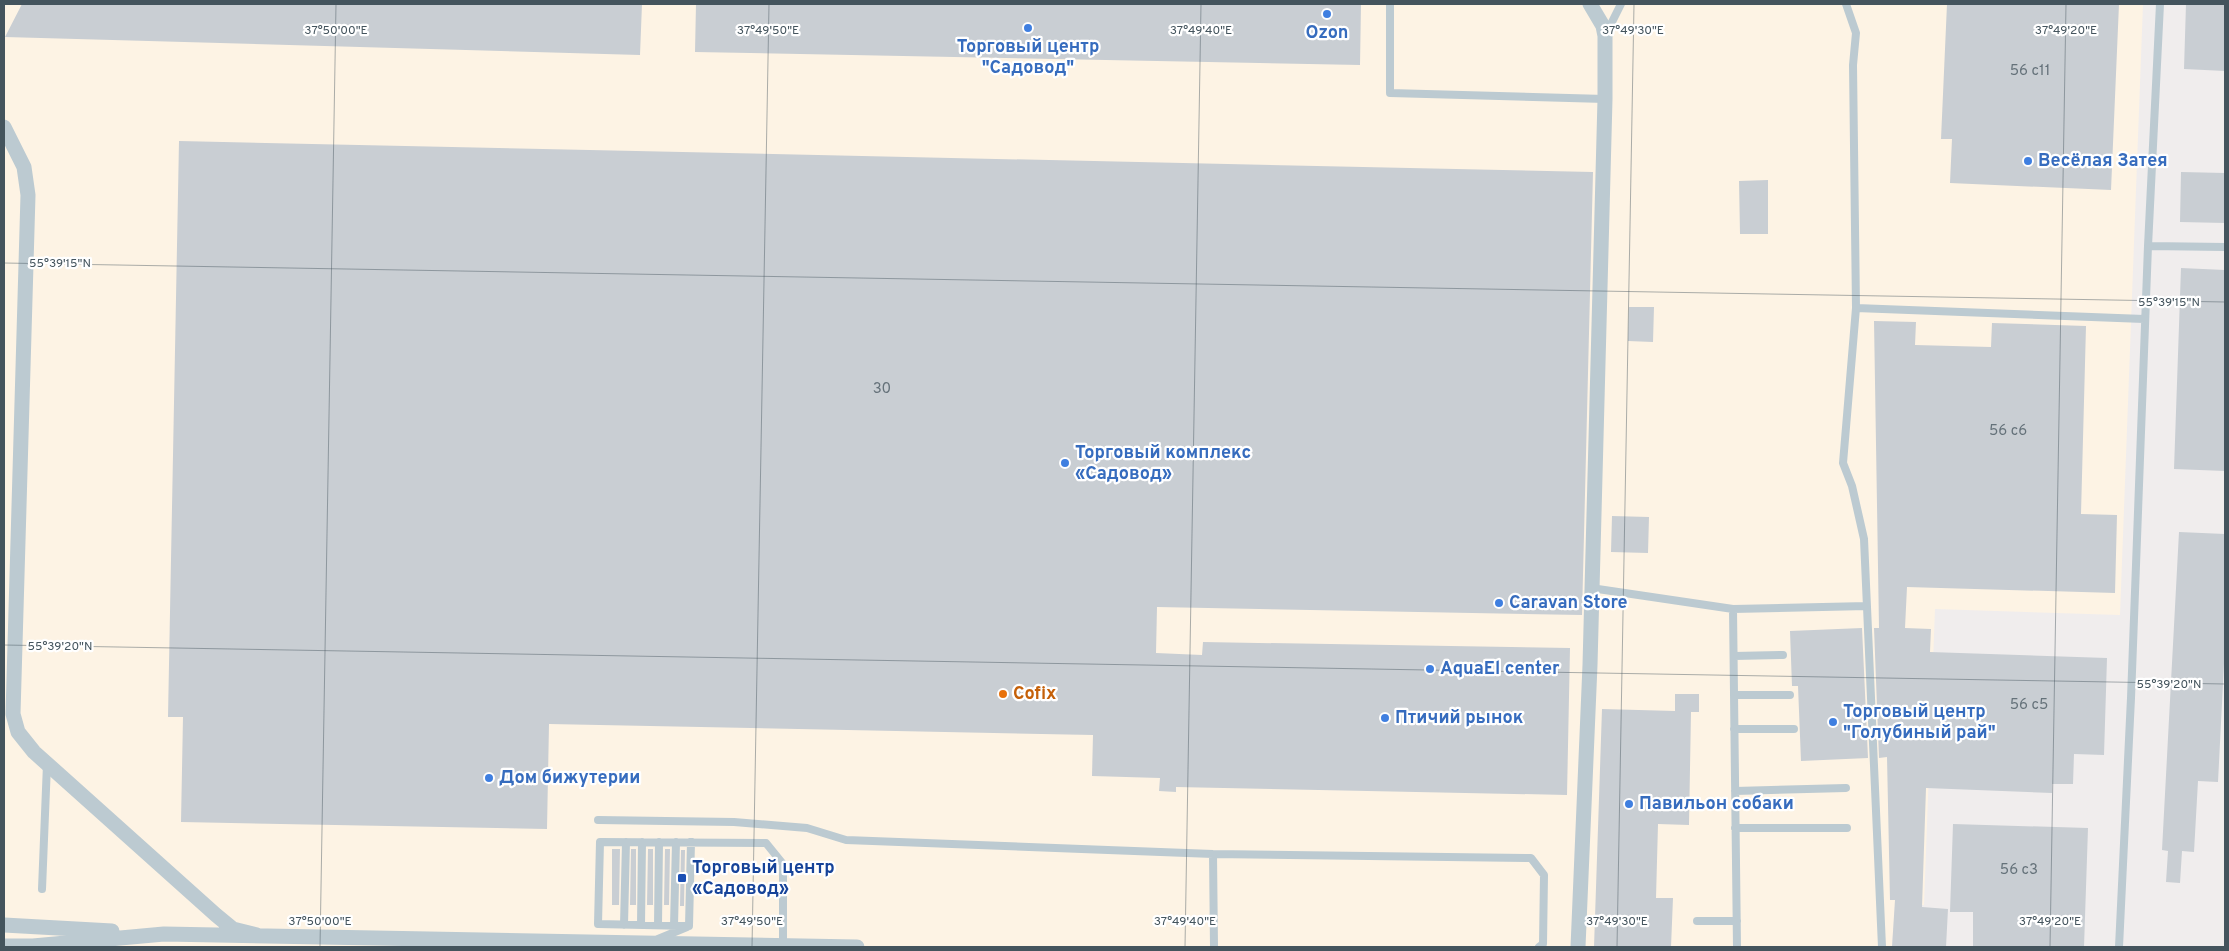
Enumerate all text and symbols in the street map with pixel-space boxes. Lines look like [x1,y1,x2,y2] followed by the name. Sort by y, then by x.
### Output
[1321,8,1333,20] marker: Ozon
[1022,22,1034,34] marker: Торговый центр "Садовод"
[1306,22,1348,45] place label: Ozon
[304,23,368,39] text: 37°50'00"E
[737,23,799,39] text: 37°49'50"E
[1170,23,1232,39] text: 37°49'40"E
[1602,23,1664,39] text: 37°49'30"E
[2035,23,2097,39] text: 37°49'20"E
[957,36,1099,80] place label: Торговый центр "Садовод"
[2010,62,2050,81] house number: 56 с11
[2038,150,2168,173] place label: Весёлая Затея
[2022,155,2034,167] marker: Весёлая Затея
[29,256,91,272] text: 55°39'15"N
[2138,295,2200,311] text: 55°39'15"N
[873,380,891,399] house number: 30
[1989,422,2027,441] house number: 56 с6
[1075,442,1251,486] place label: Торговый комплекс «Садовод»
[1059,457,1071,469] marker: Торговый комплекс «Садовод»
[1509,592,1628,615] place label: Caravan Store
[1493,597,1505,609] marker: Caravan Store
[28,639,92,655] text: 55°39'20"N
[1440,658,1560,681] place label: AquaEl center
[1424,663,1436,675] marker: AquaEl center
[2137,677,2201,693] text: 55°39'20"N
[1013,683,1056,706] place label: Cofix
[997,688,1009,700] marker: Cofix
[2010,696,2048,715] house number: 56 с5
[1843,701,1996,745] place label: Торговый центр "Голубиный рай"
[1395,707,1524,730] place label: Птичий рынок
[1379,712,1391,724] marker: Птичий рынок
[1827,716,1839,728] marker: Торговый центр "Голубиный рай"
[499,767,640,790] place label: Дом бижутерии
[483,772,495,784] marker: Дом бижутерии
[1639,793,1794,816] place label: Павильон собаки
[1623,798,1635,810] marker: Павильон собаки
[692,857,835,901] place label: Торговый центр «Садовод»
[2000,861,2038,880] house number: 56 с3
[676,872,688,884] marker: Торговый центр «Садовод»
[288,914,352,930] text: 37°50'00"E
[721,914,783,930] text: 37°49'50"E
[1154,914,1216,930] text: 37°49'40"E
[1586,914,1648,930] text: 37°49'30"E
[2019,914,2081,930] text: 37°49'20"E

